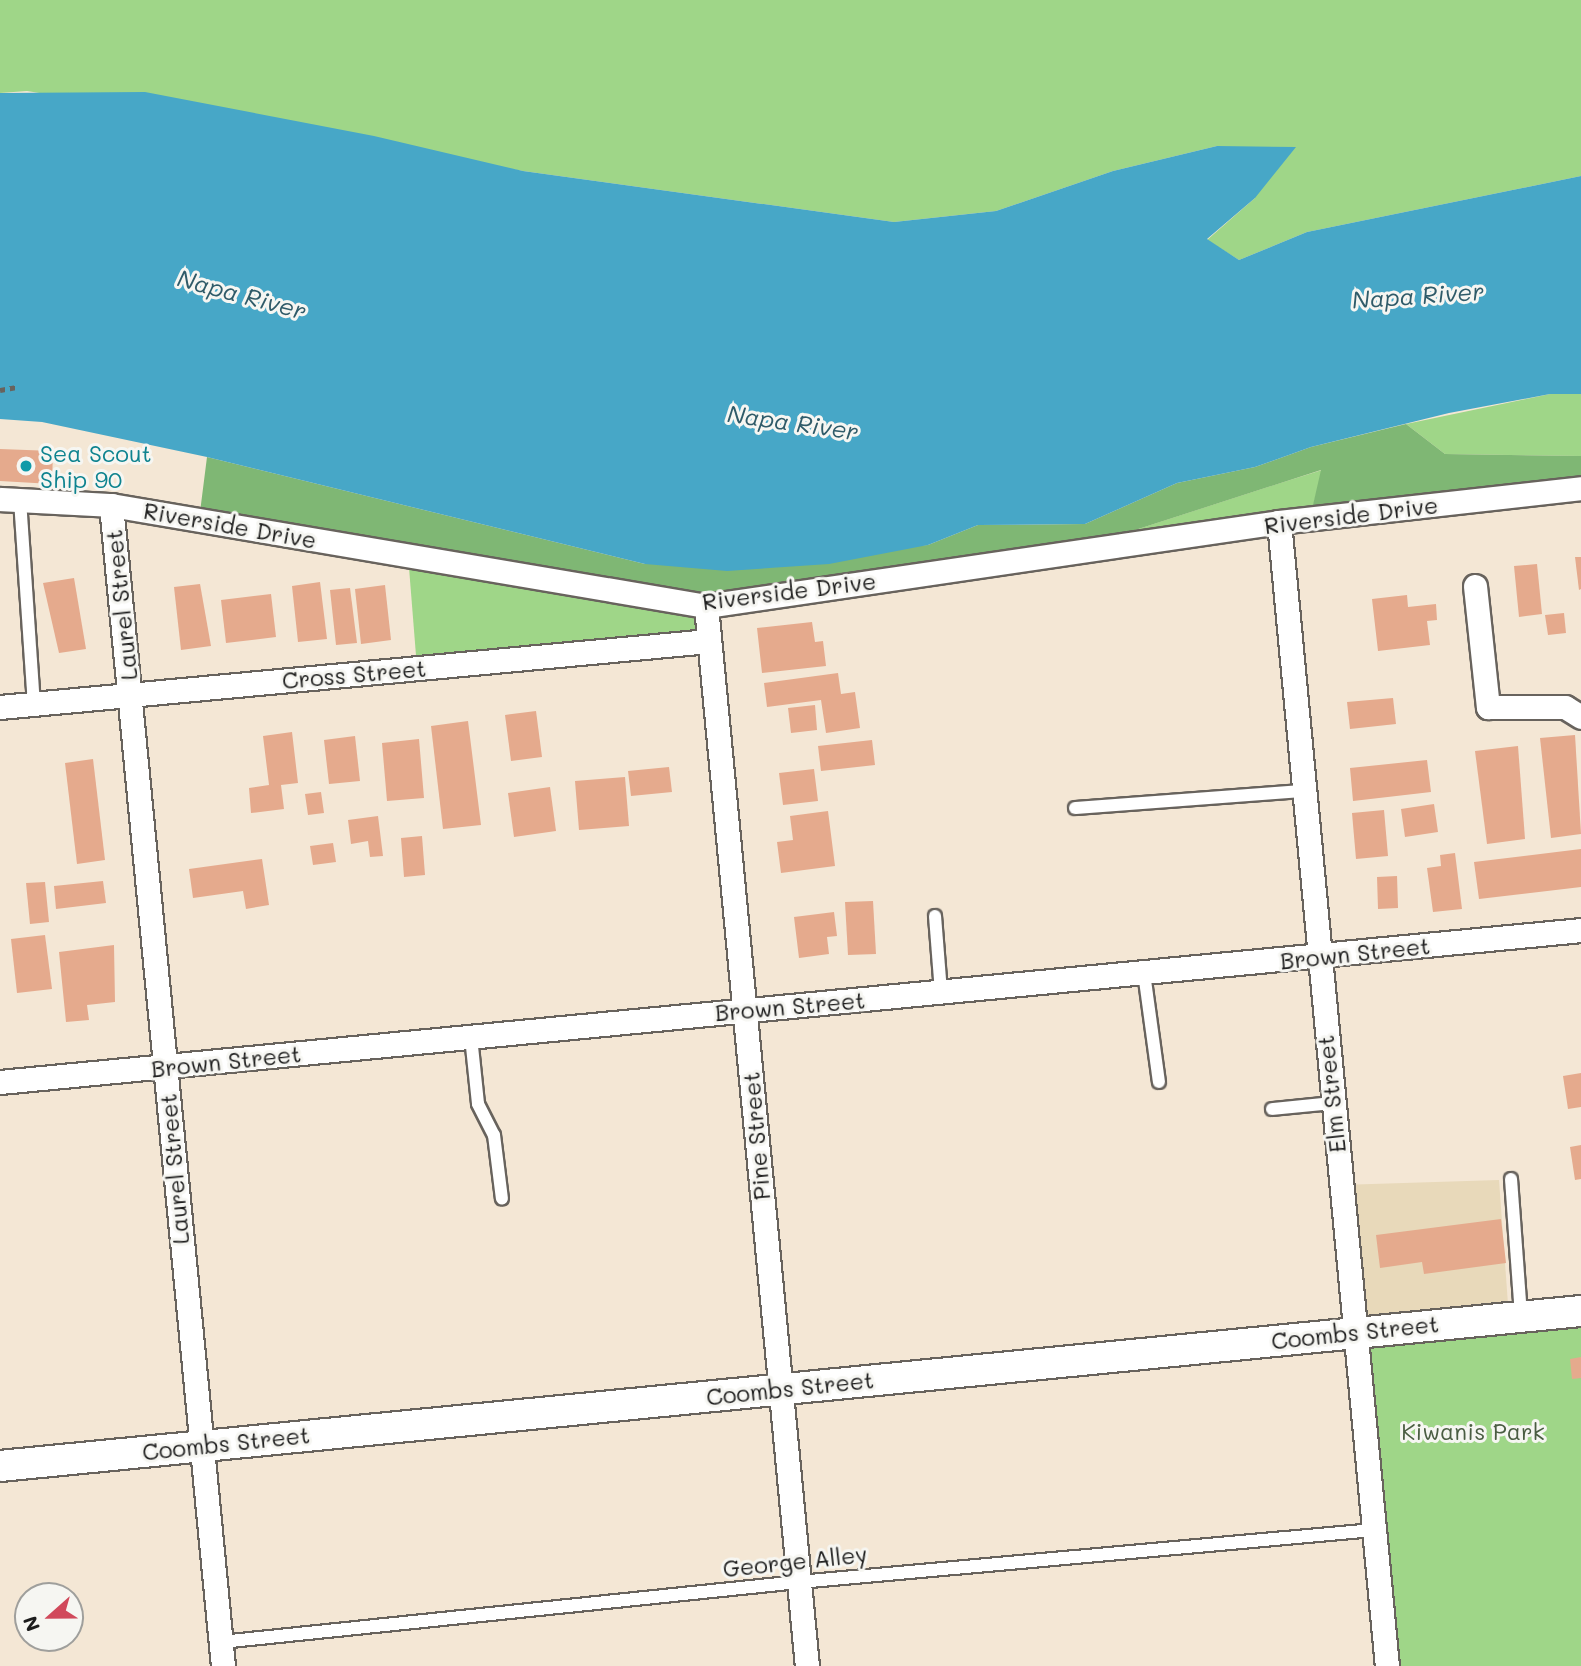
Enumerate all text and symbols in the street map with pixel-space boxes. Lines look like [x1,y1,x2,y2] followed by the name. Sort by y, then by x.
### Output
[174,263,310,325] water label: Napa River
[1351,276,1485,314] water label: Napa River
[725,399,861,445] water label: Napa River
[40,439,152,493] place label: Sea Scout Ship 90
[18,458,34,474] marker: Sea Scout Ship 90
[1263,491,1439,539] street label: Riverside Drive
[141,496,319,554] street label: Riverside Drive
[99,528,143,682] street label: Laurel Street
[701,567,877,615] street label: Riverside Drive
[281,654,427,694] street label: Cross Street
[1279,931,1431,975] street label: Brown Street
[714,986,866,1026] street label: Brown Street
[1311,1034,1351,1154] street label: Elm Street
[150,1039,302,1083] street label: Brown Street
[737,1071,775,1201] street label: Pine Street
[154,1093,194,1245] street label: Laurel Street
[1270,1309,1440,1355] street label: Coombs Street
[705,1365,875,1411] street label: Coombs Street
[1401,1417,1545,1445] park label: Kiwanis Park
[141,1420,311,1466] street label: Coombs Street
[721,1540,869,1582] street label: George Alley
[14,1582,84,1652] north arrow
[17,1613,45,1635] text: N

